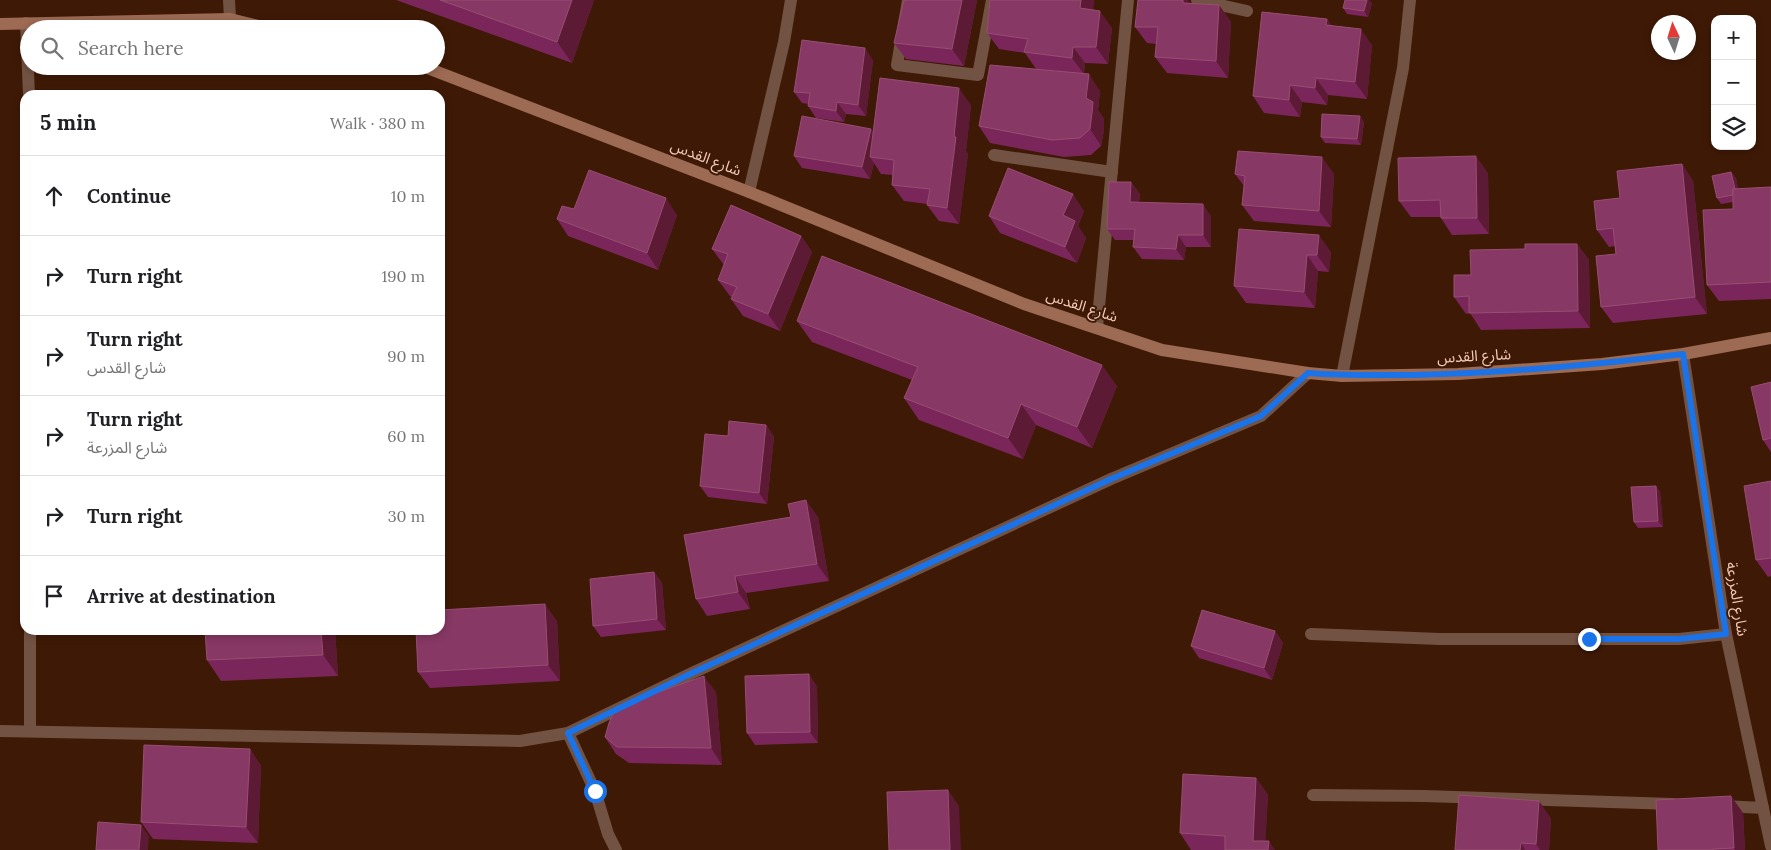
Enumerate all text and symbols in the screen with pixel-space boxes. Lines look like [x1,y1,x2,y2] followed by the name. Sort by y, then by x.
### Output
[1651,15,1696,60] north arrow
[1711,15,1756,150] map controls
[1711,15,1756,60] button: +
[20,20,445,75] search box
[38,34,66,62] icon: search
[78,36,184,60] text: Search here
[1711,60,1756,105] button: −
[1711,105,1756,150] button: layers
[40,109,96,136] text: 5 min
[330,113,425,133] text: Walk · 380 m
[667,135,744,183] street label: شارع القدس
[40,182,68,210] icon: ahead
[87,184,171,208] text: Continue
[391,186,425,206] text: 10 m
[40,262,68,290] icon: right
[87,264,183,288] text: Turn right
[381,266,425,286] text: 190 m
[1043,285,1121,329] street label: شارع القدس
[87,327,183,351] text: Turn right
[40,342,68,370] icon: right
[1436,344,1512,370] street label: شارع القدس
[387,346,425,366] text: 90 m
[87,357,166,377] text: شارع القدس
[87,407,183,431] text: Turn right
[40,422,68,450] icon: right
[387,426,425,446] text: 60 m
[87,437,167,457] text: شارع المزرعة
[40,502,68,530] icon: right
[87,504,183,528] text: Turn right
[388,506,425,526] text: 30 m
[1719,560,1753,638] street label: شارع المزرعة
[40,582,68,610] icon: arrive
[87,584,276,608] text: Arrive at destination
[1578,628,1601,651] route end
[584,780,607,803] route start

